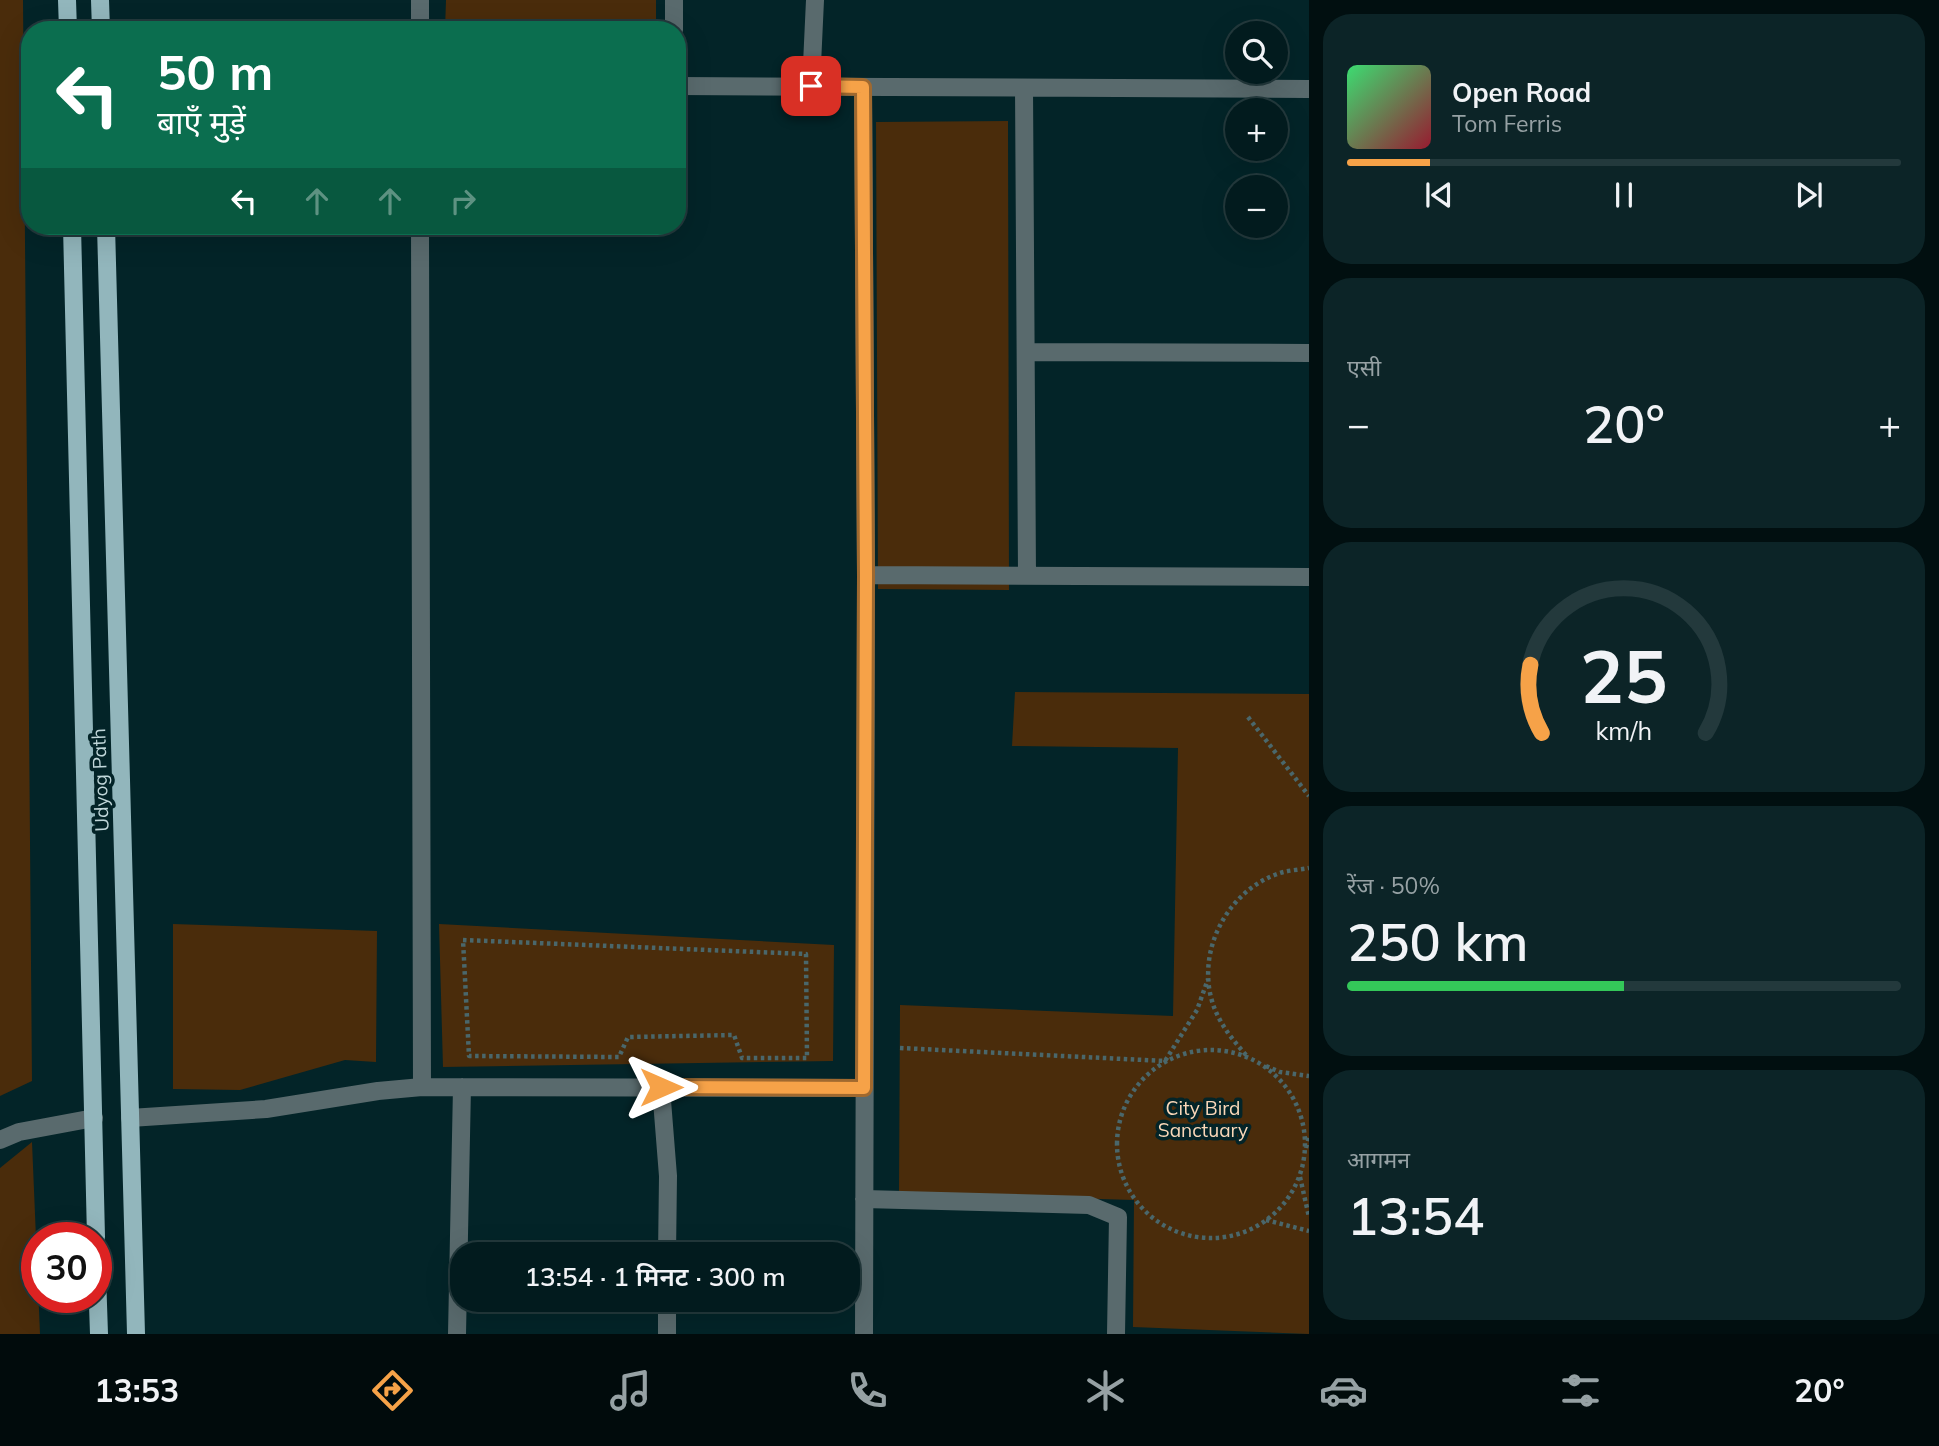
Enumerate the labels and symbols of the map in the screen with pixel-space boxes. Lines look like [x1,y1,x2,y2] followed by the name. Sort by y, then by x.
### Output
[781,56,841,116] pin
[86,728,114,832] street label: Udyog Path
[624,1050,698,1124] position arrow
[1158,1096,1248,1142] park label: City Bird Sanctuary
[21,1222,112,1313] speed limit sign: 30

